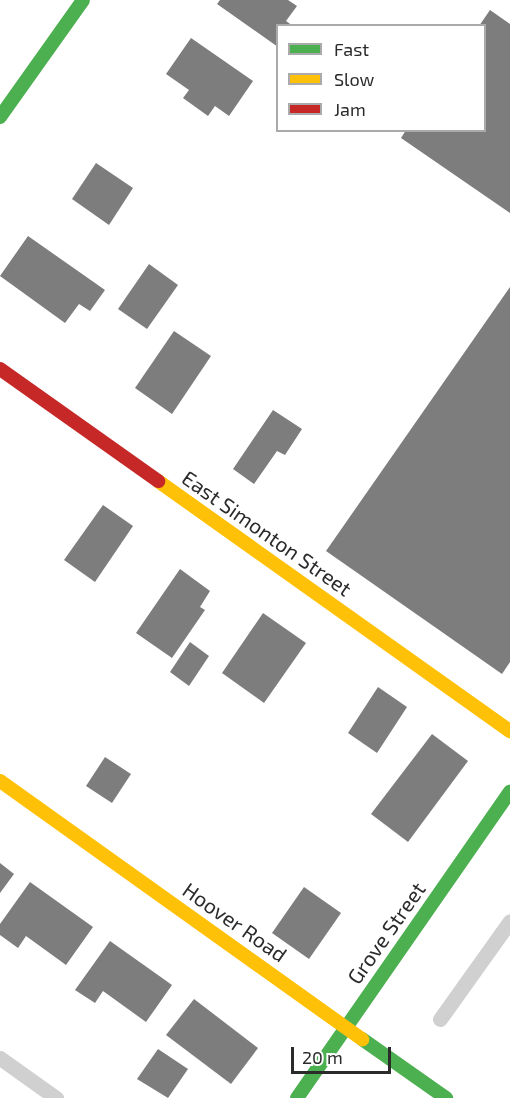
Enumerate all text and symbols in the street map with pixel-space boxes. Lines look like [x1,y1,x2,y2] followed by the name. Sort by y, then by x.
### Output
[276,24,486,132] legend
[334,38,369,60] text: Fast
[334,68,374,90] text: Slow
[334,98,366,120] text: Jam
[177,465,357,601] street label: East Simonton Street
[178,877,292,967] street label: Hoover Road
[342,877,430,989] street label: Grove Street
[294,1035,394,1073] scale bar
[302,1046,343,1068] text: 20 m

